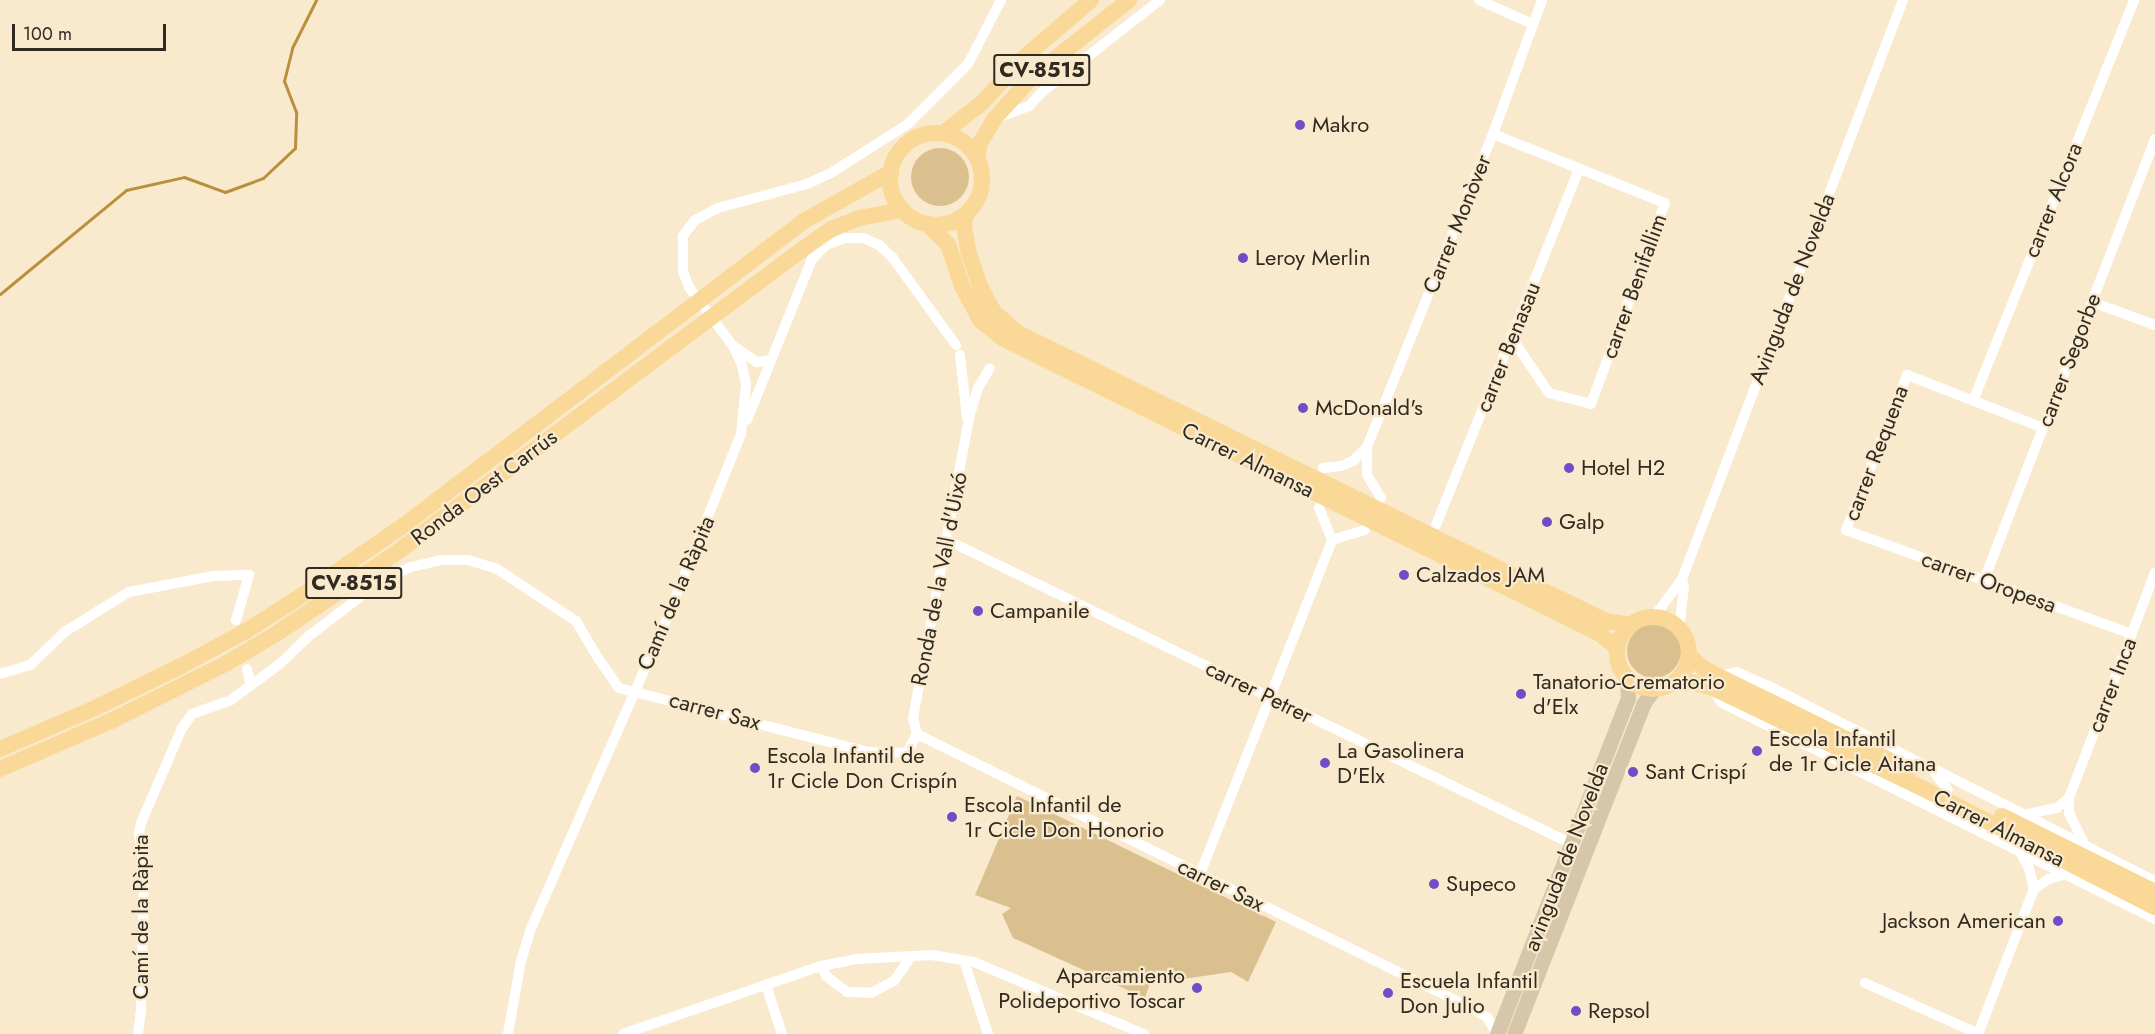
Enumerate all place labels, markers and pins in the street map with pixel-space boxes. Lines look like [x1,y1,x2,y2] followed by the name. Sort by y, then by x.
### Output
[1312,112,1369,138] place label: Makro
[1293,118,1307,132] marker: Makro
[1255,245,1370,271] place label: Leroy Merlin
[1236,251,1250,265] marker: Leroy Merlin
[1315,395,1423,421] place label: McDonald's
[1296,401,1310,415] marker: McDonald's
[1581,455,1665,481] place label: Hotel H2
[1562,461,1576,475] marker: Hotel H2
[1559,509,1604,535] place label: Galp
[1540,515,1554,529] marker: Galp
[1416,562,1545,588] place label: Calzados JAM
[1397,568,1411,582] marker: Calzados JAM
[990,598,1090,624] place label: Campanile
[971,604,985,618] marker: Campanile
[1533,668,1725,720] place label: Tanatorio-Crematorio d'Elx
[1514,687,1528,701] marker: Tanatorio-Crematorio d'Elx
[1769,725,1936,776] place label: Escola Infantil de 1r Cicle Aitana
[1337,737,1464,788] place label: La Gasolinera D'Elx
[767,742,957,794] place label: Escola Infantil de 1r Cicle Don Crispín
[1750,744,1764,758] marker: Escola Infantil de 1r Cicle Aitana
[1318,756,1332,770] marker: La Gasolinera D'Elx
[1645,759,1747,785] place label: Sant Crispí
[748,761,762,775] marker: Escola Infantil de 1r Cicle Don Crispín
[1626,765,1640,779] marker: Sant Crispí
[964,791,1164,842] place label: Escola Infantil de 1r Cicle Don Honorio
[945,810,959,824] marker: Escola Infantil de 1r Cicle Don Honorio
[1446,871,1516,897] place label: Supeco
[1427,877,1441,891] marker: Supeco
[1882,908,2046,934] place label: Jackson American
[2051,914,2065,928] marker: Jackson American
[998,962,1185,1014] place label: Aparcamiento Polideportivo Toscar
[1400,967,1538,1018] place label: Escuela Infantil Don Julio
[1190,981,1204,995] marker: Aparcamiento Polideportivo Toscar
[1381,986,1395,1000] marker: Escuela Infantil Don Julio
[1588,998,1650,1024] place label: Repsol
[1569,1004,1583,1018] marker: Repsol

